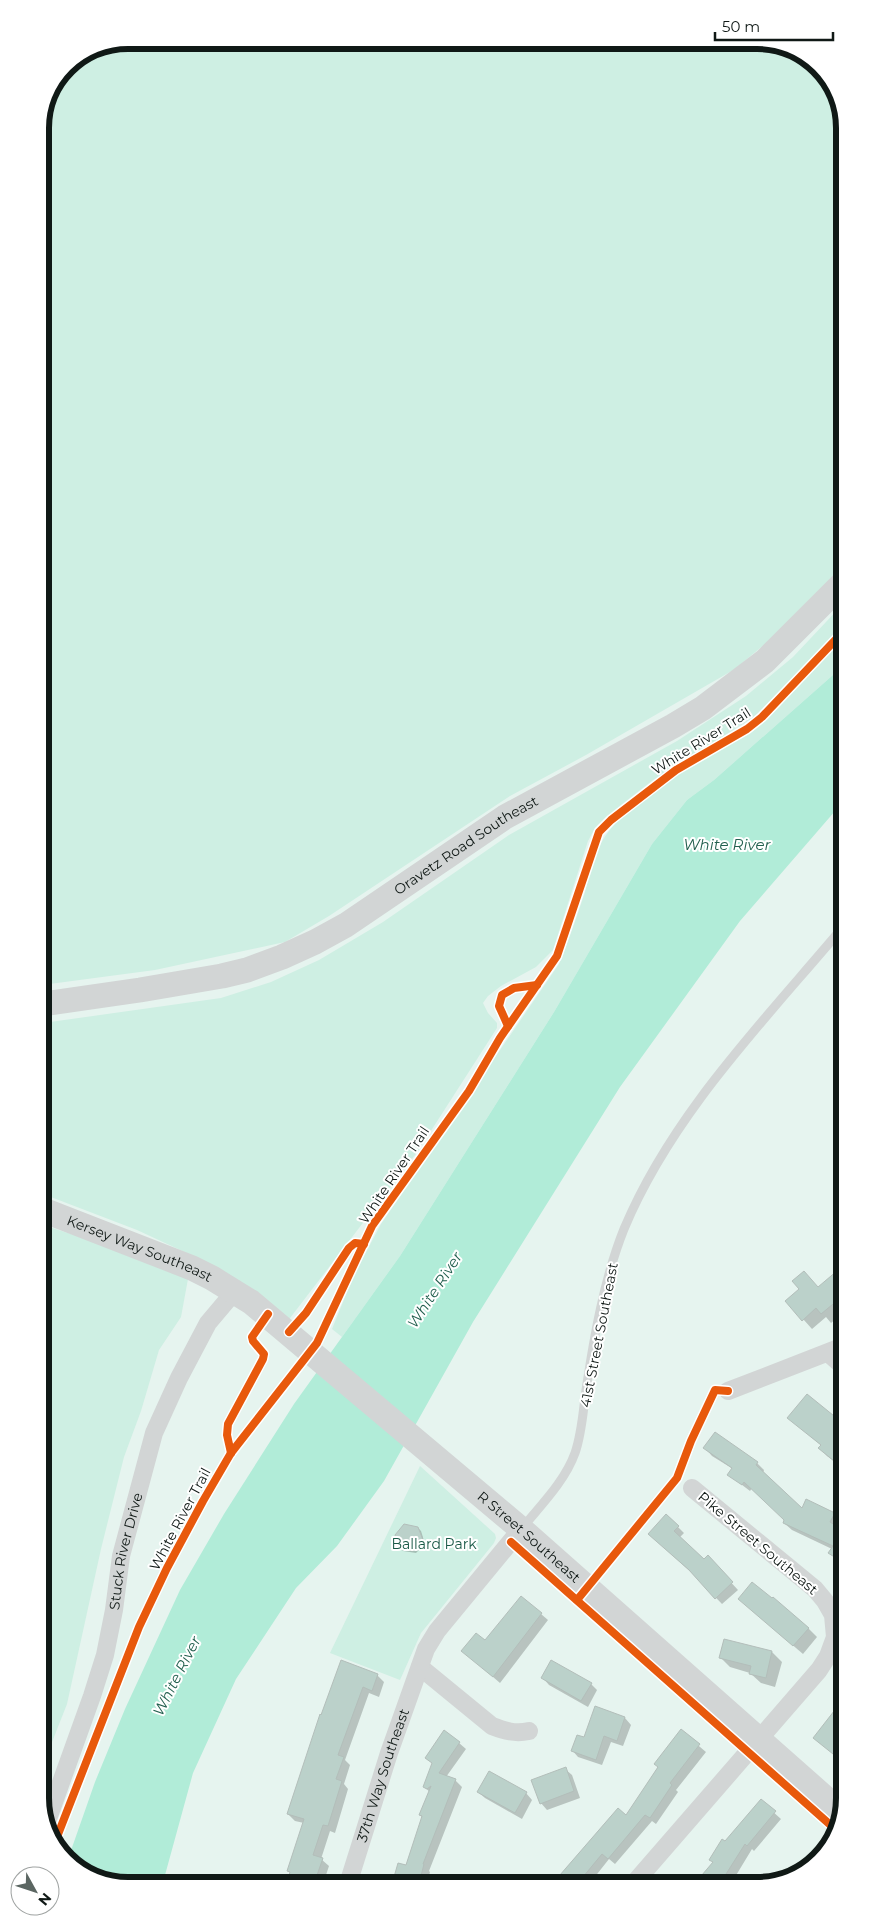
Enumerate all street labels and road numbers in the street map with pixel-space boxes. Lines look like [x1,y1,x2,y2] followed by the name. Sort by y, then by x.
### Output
[648,703,754,779] street label: White River Trail
[390,792,541,899] street label: Oravetz Road Southeast
[355,1123,433,1227] street label: White River Trail
[64,1211,216,1286] street label: Kersey Way Southeast
[576,1261,622,1409] street label: 41st Street Southeast
[145,1465,215,1573] street label: White River Trail
[474,1487,585,1587] street label: R Street Southeast
[694,1488,822,1599] street label: Pike Street Southeast
[105,1491,147,1611] street label: Stuck River Drive
[353,1706,413,1845] street label: 37th Way Southeast

